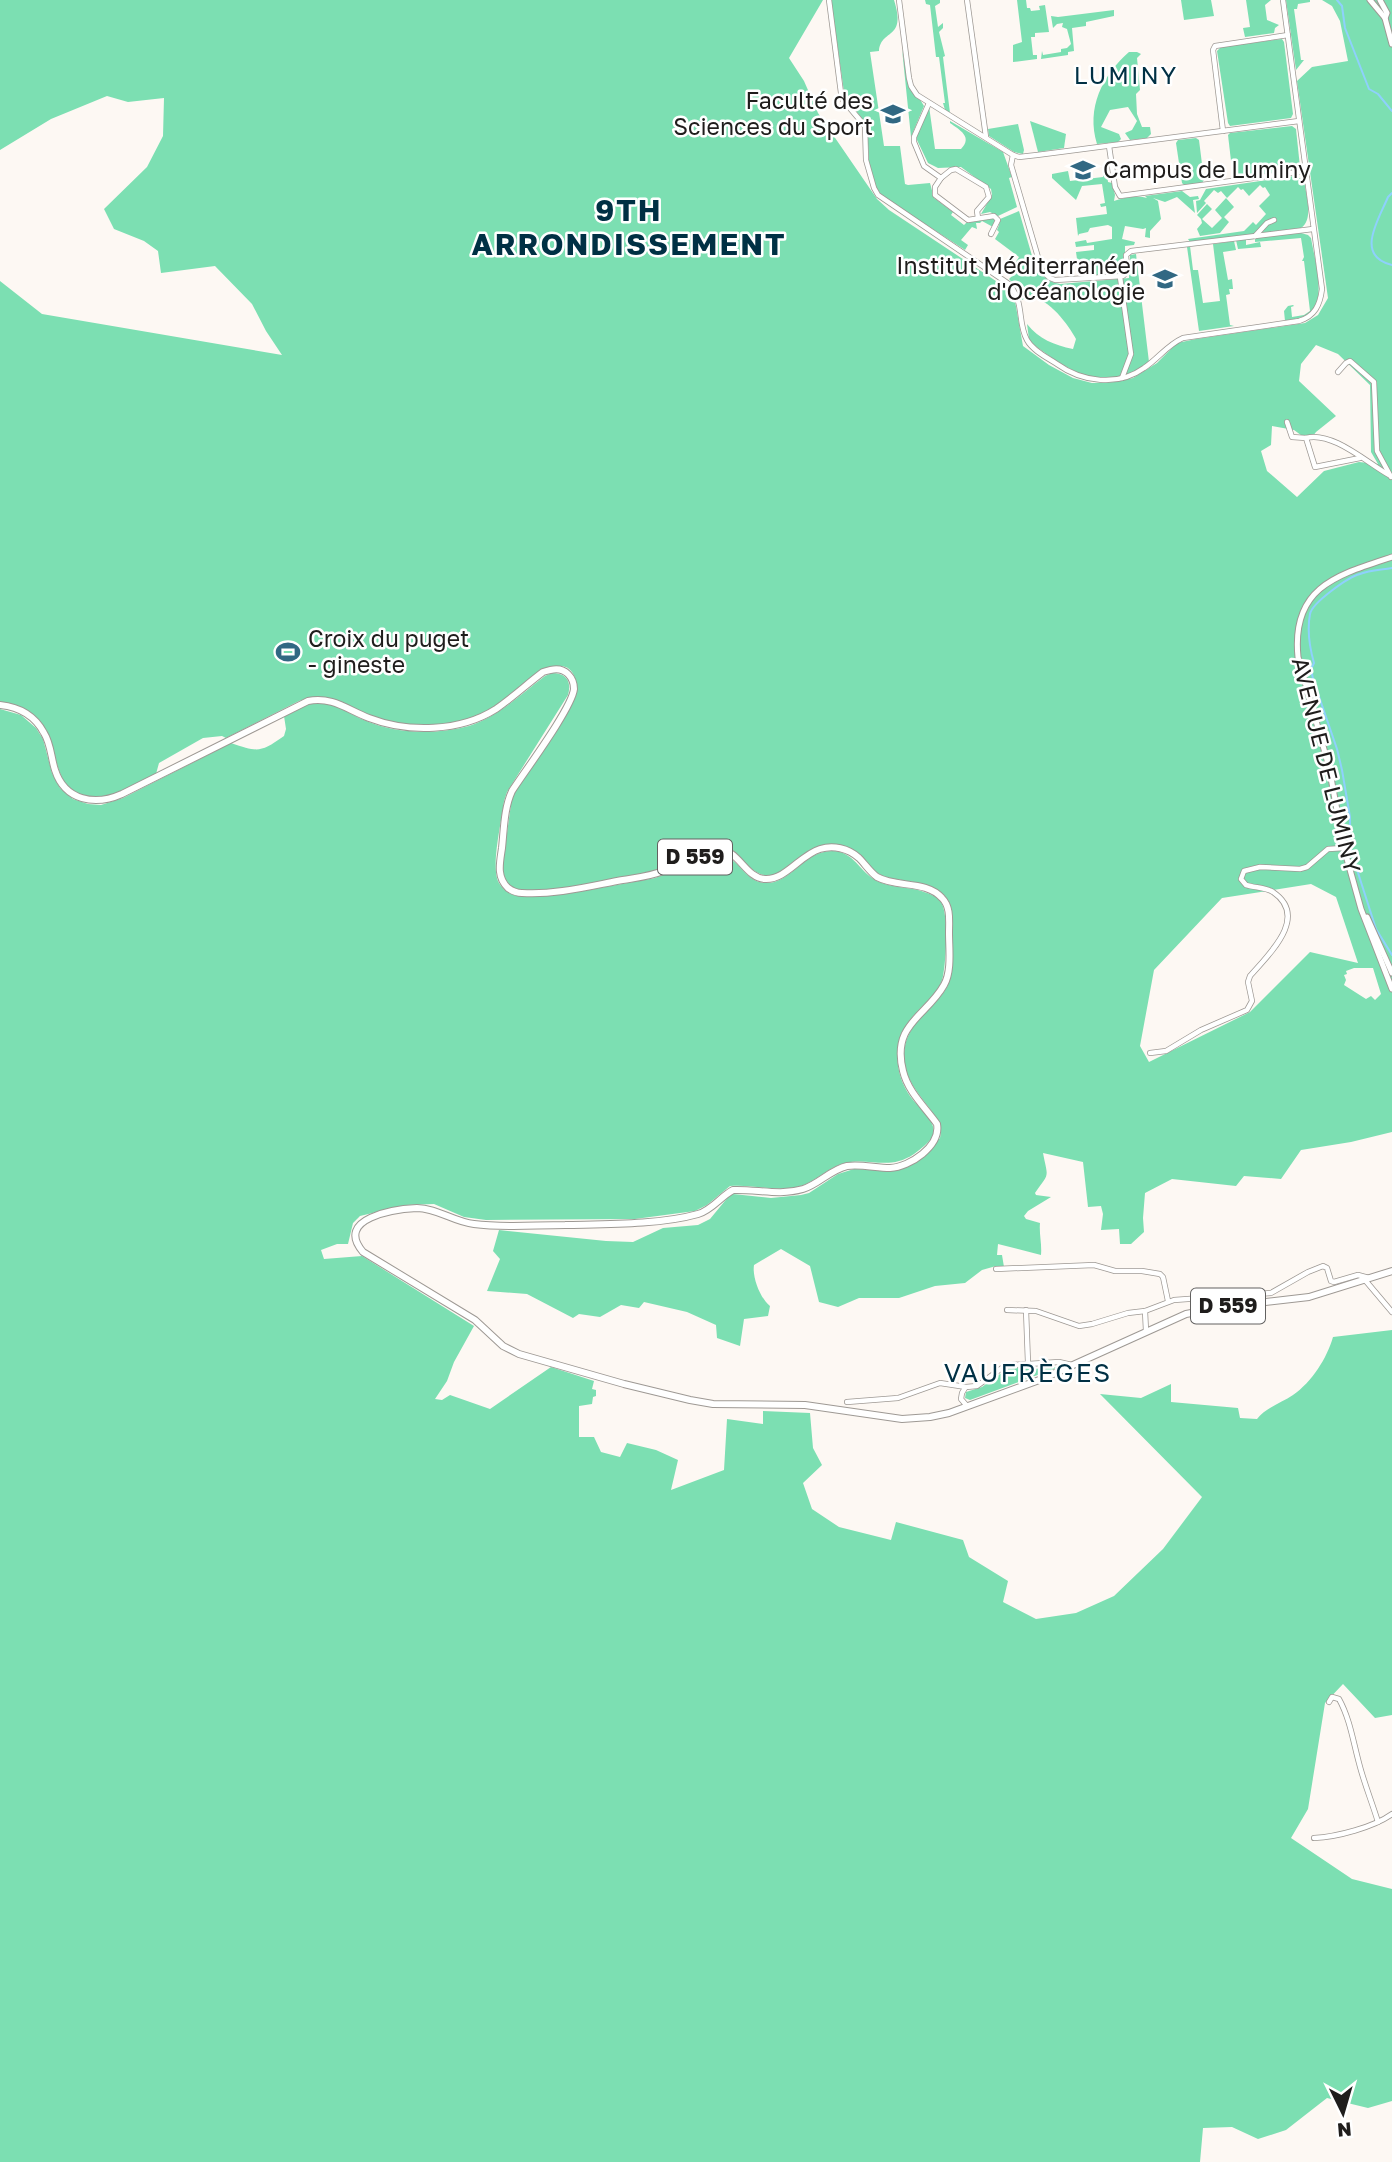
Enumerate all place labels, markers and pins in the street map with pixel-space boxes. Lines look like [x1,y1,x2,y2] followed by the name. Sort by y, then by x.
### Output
[673,86,873,140] place label: Faculté des Sciences du Sport
[879,100,907,128] school or university icon: Faculté des Sciences du Sport
[1103,155,1311,183] place label: Campus de Luminy
[1069,156,1097,184] school or university icon: Campus de Luminy
[896,251,1145,305] place label: Institut Méditerranéen d'Océanologie
[1151,265,1179,293] school or university icon: Institut Méditerranéen d'Océanologie
[308,624,469,678] place label: Croix du puget - gineste
[274,638,302,666] sports icon: Croix du puget - gineste

